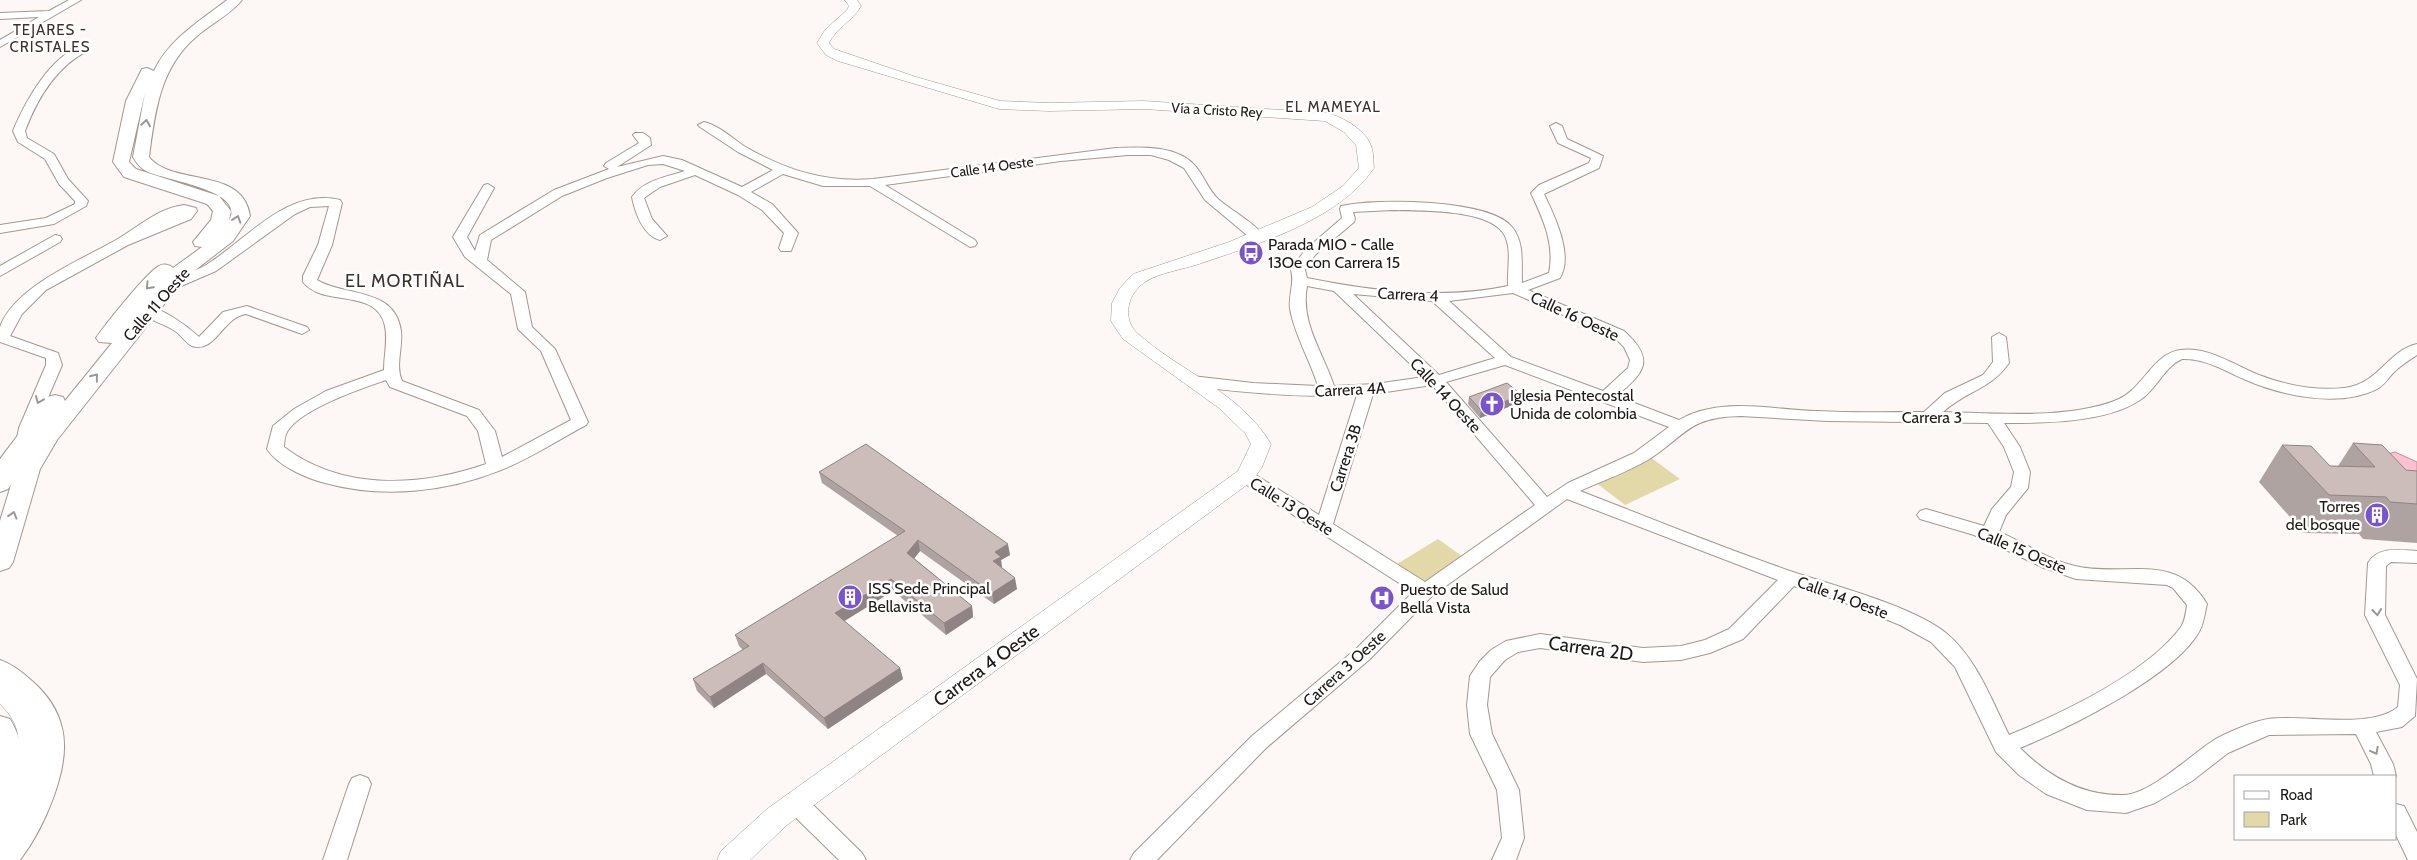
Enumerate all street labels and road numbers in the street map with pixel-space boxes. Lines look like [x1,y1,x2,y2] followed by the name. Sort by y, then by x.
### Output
[1171,99,1263,121] street label: Vía a Cristo Rey
[949,152,1035,182] street label: Calle 14 Oeste
[119,264,194,345] street label: Calle 11 Oeste
[1377,283,1439,306] street label: Carrera 4
[1528,288,1622,345] street label: Calle 16 Oeste
[1406,354,1485,437] street label: Calle 14 Oeste
[1314,378,1386,401] street label: Carrera 4A
[1902,408,1962,427] street label: Carrera 3
[1326,421,1365,494] street label: Carrera 3B
[1246,473,1337,540] street label: Calle 13 Oeste
[1974,523,2069,578] street label: Calle 15 Oeste
[1795,572,1891,623] street label: Calle 14 Oeste
[929,619,1044,711] street label: Carrera 4 Oeste
[1299,626,1390,710] street label: Carrera 3 Oeste
[1547,631,1635,666] street label: Carrera 2D

